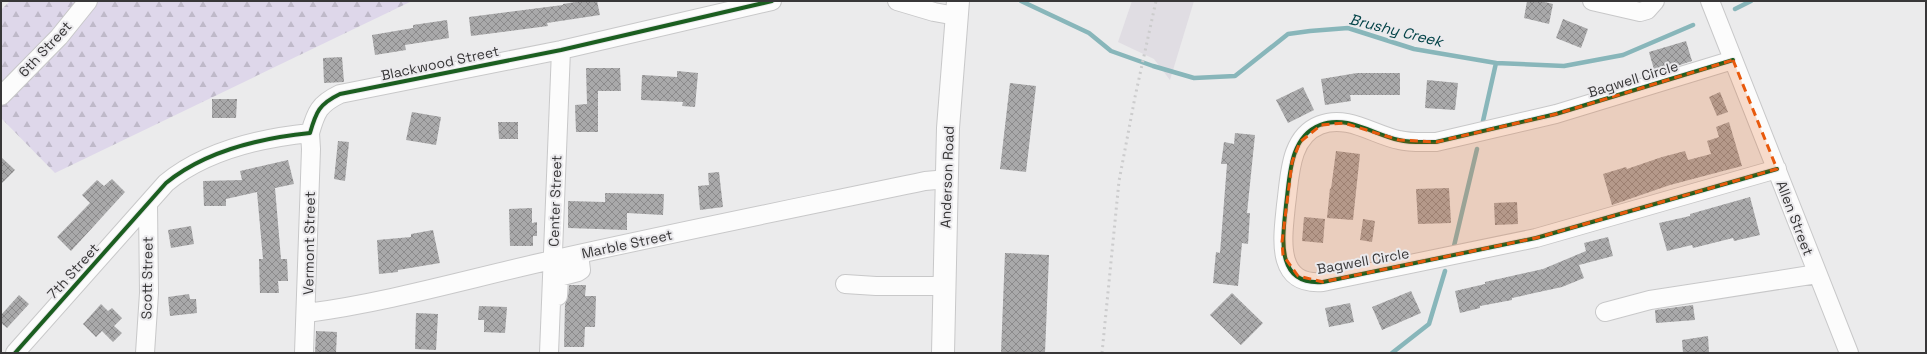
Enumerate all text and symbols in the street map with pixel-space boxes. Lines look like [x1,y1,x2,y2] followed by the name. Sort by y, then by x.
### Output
[1347,9,1447,51] water label: Brushy Creek
[15,17,75,81] street label: 6th Street
[379,42,501,84] street label: Blackwood Street
[1586,57,1680,101] street label: Bagwell Circle
[936,126,958,228] street label: Anderson Road
[544,155,566,247] street label: Center Street
[1772,178,1818,258] street label: Allen Street
[299,191,319,295] street label: Vermont Street
[580,226,674,262] street label: Marble Street
[137,236,157,320] street label: Scott Street
[43,239,103,303] street label: 7th Street
[1315,244,1411,278] street label: Bagwell Circle

